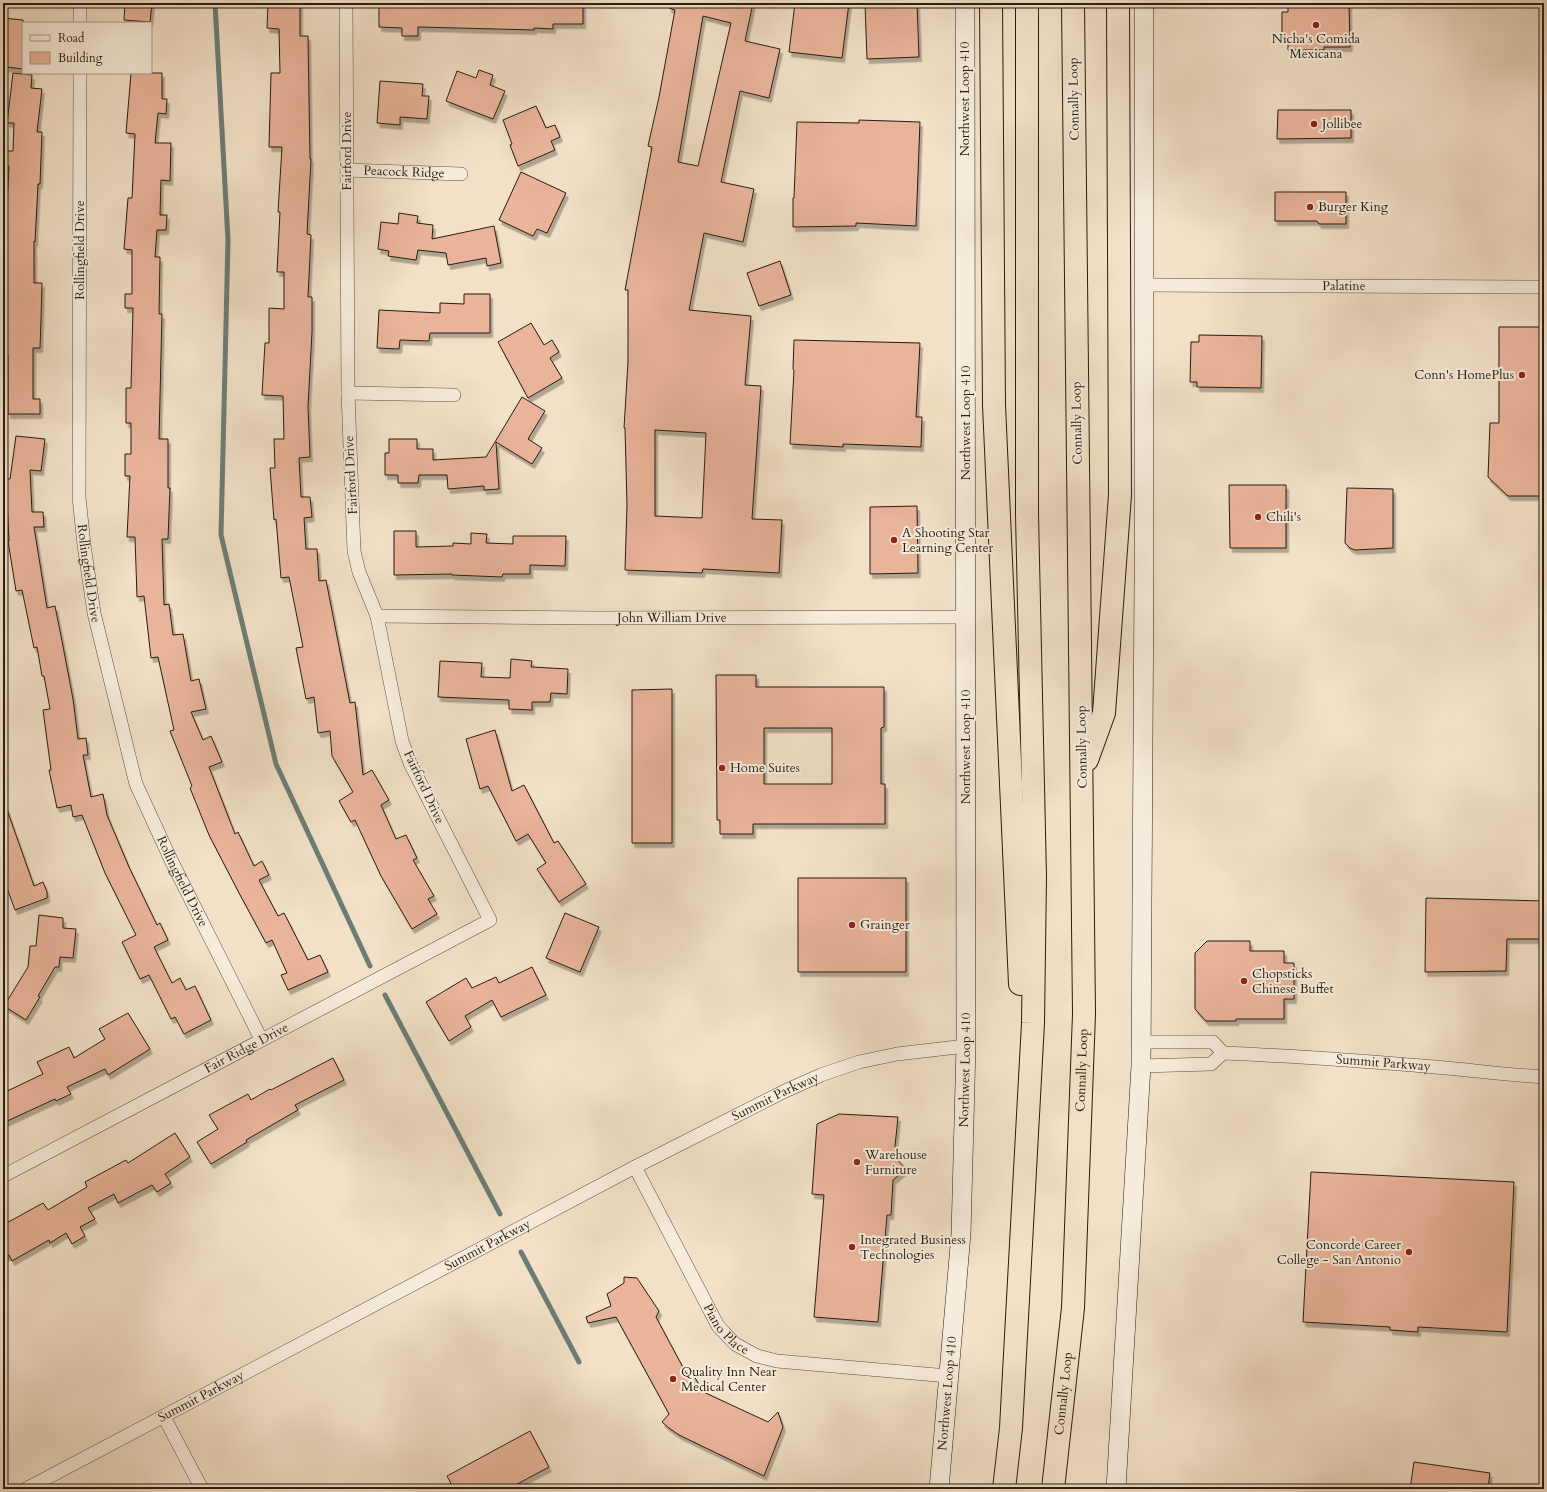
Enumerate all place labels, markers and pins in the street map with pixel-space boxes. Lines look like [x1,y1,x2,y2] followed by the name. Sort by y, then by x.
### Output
[1311,20,1321,30] marker: Nicha's Comida Mexicana
[1272,30,1361,63] place label: Nicha's Comida Mexicana
[1320,115,1363,133] place label: Jollibee
[1309,119,1319,129] marker: Jollibee
[1318,198,1389,216] place label: Burger King
[1305,202,1315,212] marker: Burger King
[1414,366,1514,384] place label: Conn's HomePlus
[1517,370,1527,380] marker: Conn's HomePlus
[1266,508,1301,526] place label: Chili's
[1253,512,1263,522] marker: Chili's
[902,524,994,557] place label: A Shooting Star Learning Center
[889,535,899,545] marker: A Shooting Star Learning Center
[730,759,800,777] place label: Home Suites
[717,763,727,773] marker: Home Suites
[860,916,910,934] place label: Grainger
[847,920,857,930] marker: Grainger
[1252,965,1334,998] place label: Chopsticks Chinese Buffet
[1239,976,1249,986] marker: Chopsticks Chinese Buffet
[864,1146,927,1179] place label: Warehouse Furniture
[852,1157,862,1167] marker: Warehouse Furniture
[860,1231,966,1264] place label: Integrated Business Technologies
[1277,1236,1401,1269] place label: Concorde Career College - San Antonio
[847,1242,857,1252] marker: Integrated Business Technologies
[1404,1247,1414,1257] marker: Concorde Career College - San Antonio
[681,1363,777,1396] place label: Quality Inn Near Medical Center
[668,1374,678,1384] marker: Quality Inn Near Medical Center

